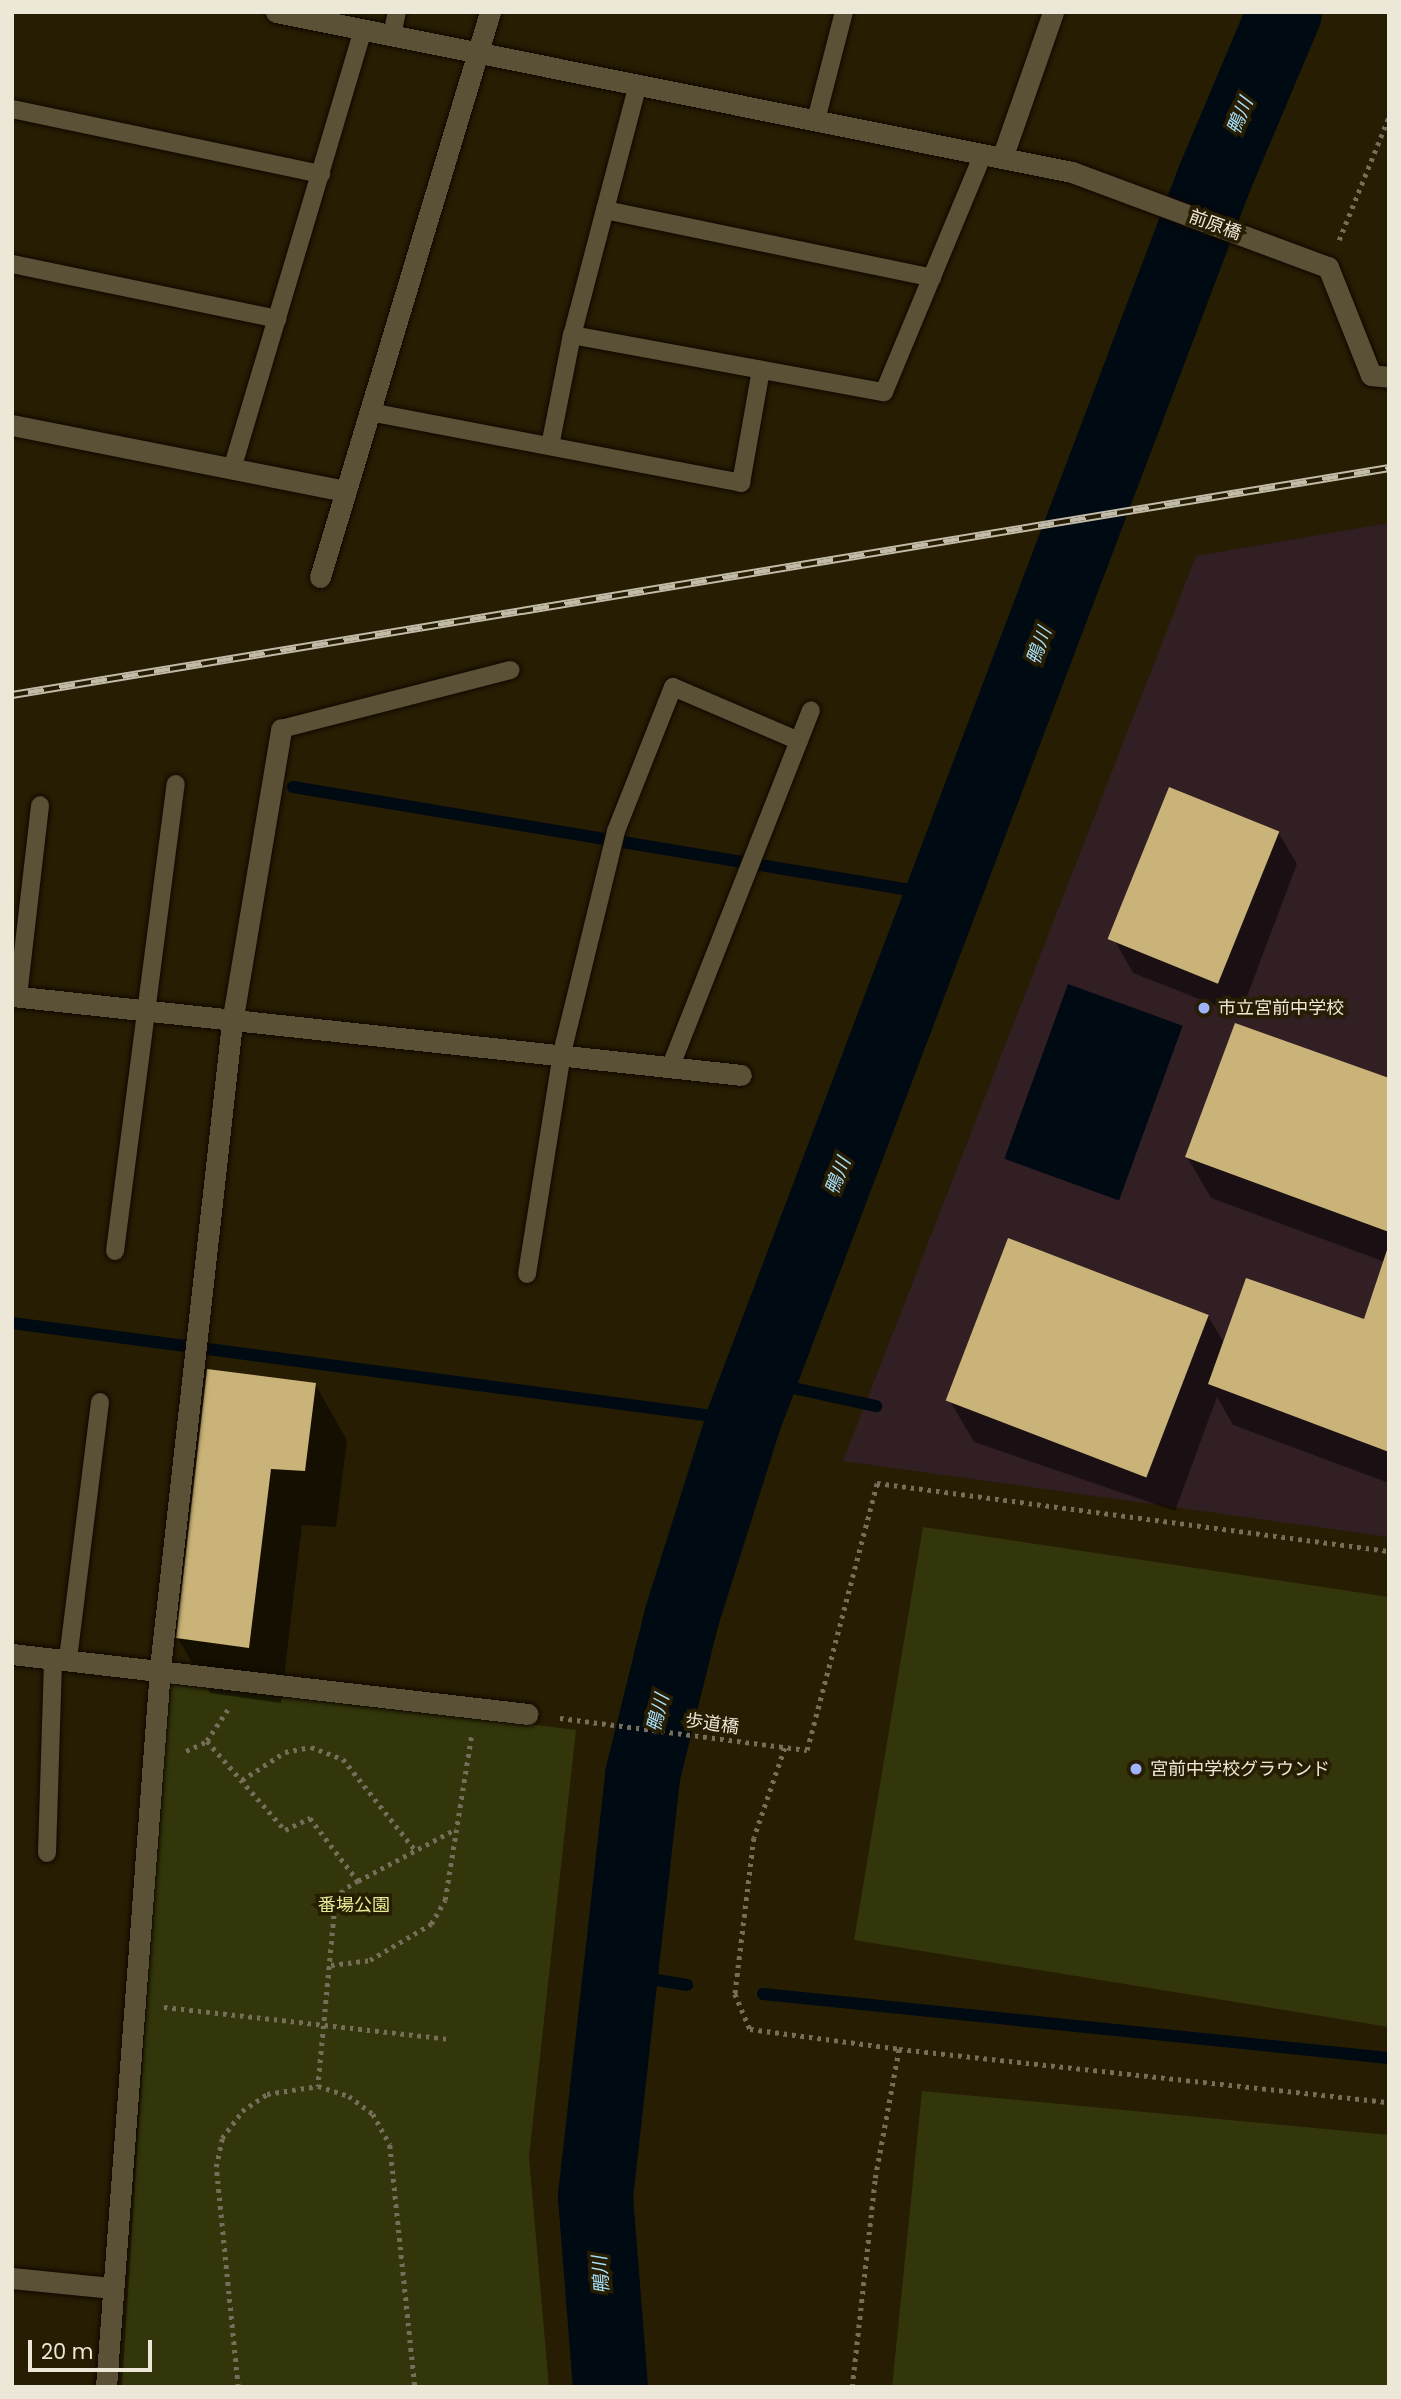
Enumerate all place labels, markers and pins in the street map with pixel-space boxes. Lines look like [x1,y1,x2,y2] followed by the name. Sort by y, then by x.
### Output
[1218,997,1344,1019] place label: 市立宮前中学校
[1196,1000,1212,1016] marker: 市立宮前中学校
[1150,1758,1330,1780] place label: 宮前中学校グラウンド
[1128,1761,1144,1777] marker: 宮前中学校グラウンド

